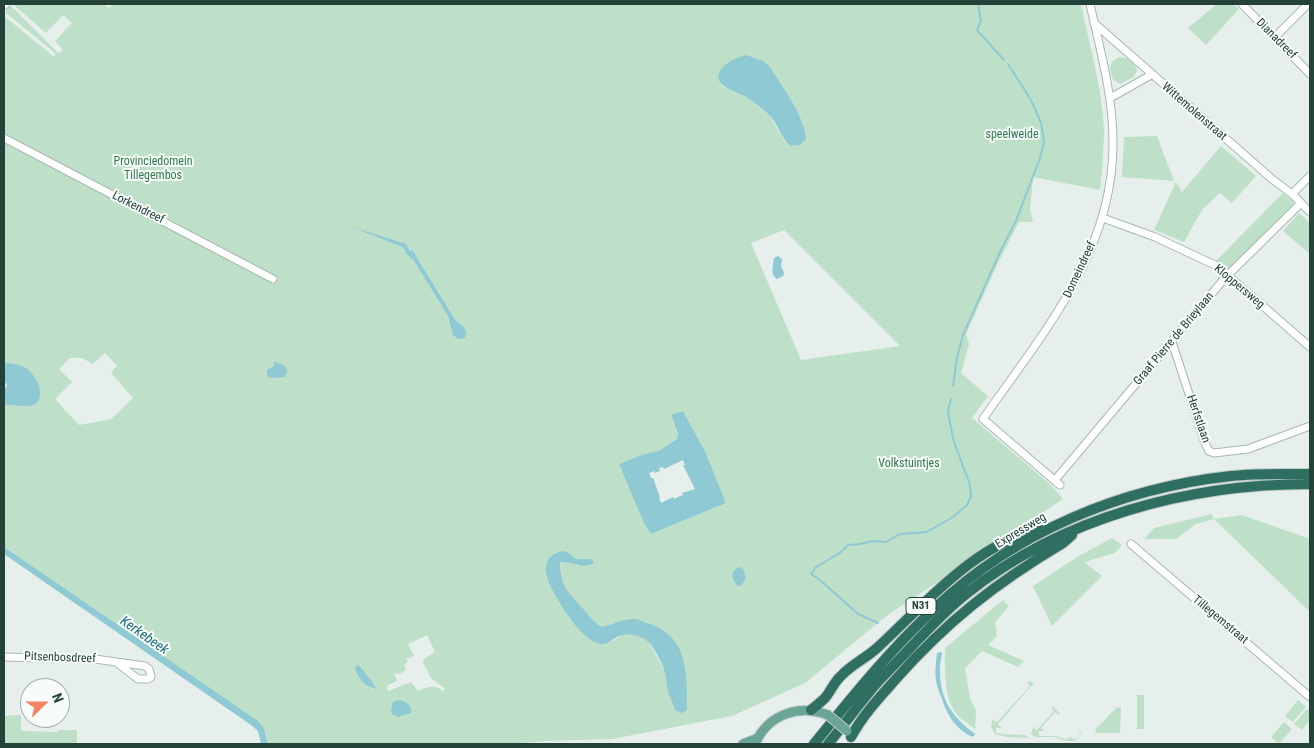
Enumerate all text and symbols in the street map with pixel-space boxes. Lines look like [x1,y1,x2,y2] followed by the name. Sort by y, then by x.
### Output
[1253,16,1299,62] street label: Dianadreef
[1159,80,1229,144] street label: Wittemolenstraat
[985,128,1039,142] park label: speelweide
[114,155,192,183] park label: Provinciedomein Tillegembos
[109,189,167,227] street label: Lorkendreef
[1061,239,1099,301] street label: Domeindreef
[1211,262,1267,312] street label: Kloppersweg
[1131,290,1217,388] street label: Graaf Pierre de Brieylaan
[1183,393,1213,445] street label: Herfstlaan
[878,457,940,471] park label: Volkstuintjes
[993,510,1049,552] street label: Expressweg
[1189,593,1251,647] street label: Tillegemstraat
[906,598,936,614] road number: N31
[116,613,172,659] water label: Kerkebeek
[24,650,96,666] street label: Pitsenbosdreef
[20,678,70,728] north arrow
[49,691,67,705] text: N

